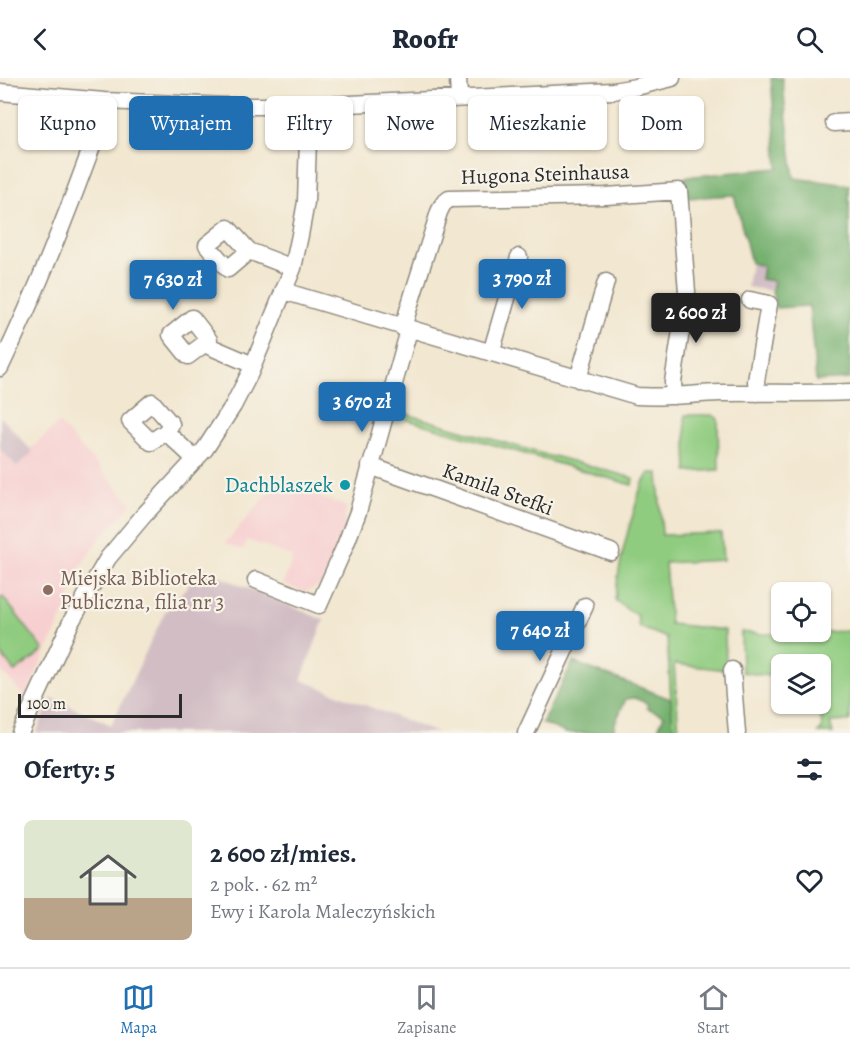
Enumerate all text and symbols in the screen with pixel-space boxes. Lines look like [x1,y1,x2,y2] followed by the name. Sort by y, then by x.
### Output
[392,21,458,57] text: Roofr
[24,23,57,56] icon: back
[793,23,826,56] icon: search
[18,96,117,150] chip: Kupno
[129,96,253,150] chip: Wynajem
[265,96,353,150] chip: Filtry
[365,96,456,150] chip: Nowe
[468,96,607,150] chip: Mieszkanie
[619,96,704,150] chip: Dom
[460,157,630,191] street label: Hugona Steinhausa
[460,259,584,310] pin: 3 790 zł
[111,260,235,311] pin: 7 630 zł
[493,265,551,292] text: 3 790 zł
[144,266,202,293] text: 7 630 zł
[634,293,758,344] pin: 2 600 zł
[665,299,727,326] text: 2 600 zł
[300,382,424,433] pin: 3 670 zł
[333,388,391,415] text: 3 670 zł
[439,456,557,522] street label: Kamila Stefki
[225,471,334,499] place label: Dachblaszek
[338,478,352,492] marker: Dachblaszek
[60,564,224,616] place label: Miejska Biblioteka Publiczna, filia nr 3
[771,582,831,714] map controls
[771,582,831,642] button: locate
[41,583,55,597] marker: Miejska Biblioteka Publiczna, filia nr 3
[478,611,602,662] pin: 7 640 zł
[510,617,570,644] text: 7 640 zł
[771,654,831,714] button: layers
[18,691,182,718] scale bar
[27,693,66,715] text: 100 m
[24,752,115,787] text: Oferty: 5
[793,753,826,786] icon: filters
[210,836,357,871] text: 2 600 zł/mies.
[72,844,144,916] icon: home
[793,864,826,897] icon: heart
[210,871,317,898] text: 2 pok. · 62 m²
[210,898,436,925] text: Ewy i Karola Maleczyńskich
[120,981,157,1039] tab: Mapa
[397,981,457,1039] tab: Zapisane
[697,981,730,1039] tab: Start

